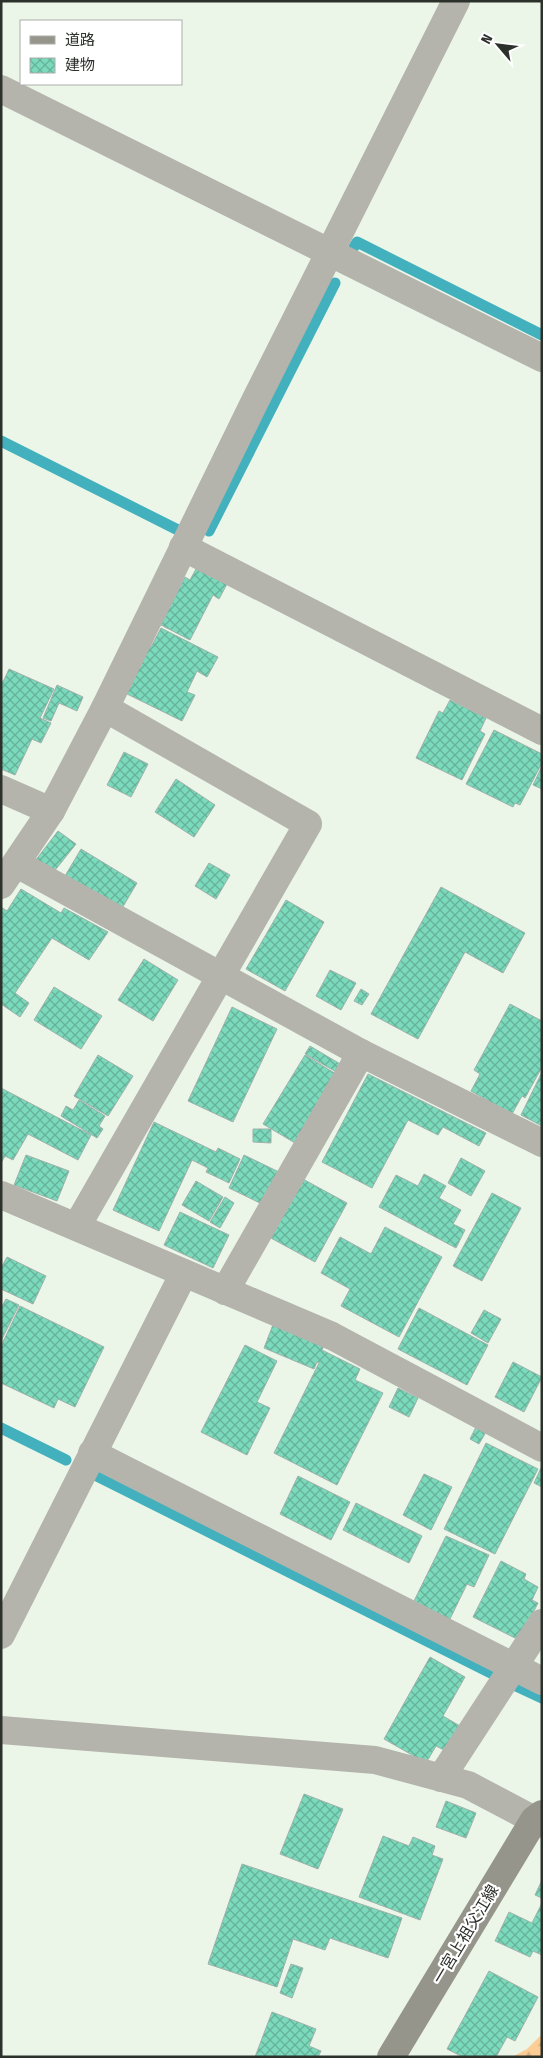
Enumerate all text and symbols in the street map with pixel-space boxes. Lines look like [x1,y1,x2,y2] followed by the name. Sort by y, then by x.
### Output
[20,20,182,85] legend
[473,20,523,70] north arrow
[65,31,95,49] text: 道路
[477,31,496,47] text: N
[65,56,95,74] text: 建物
[428,1881,502,1987] street label: 一宮上祖父江線

